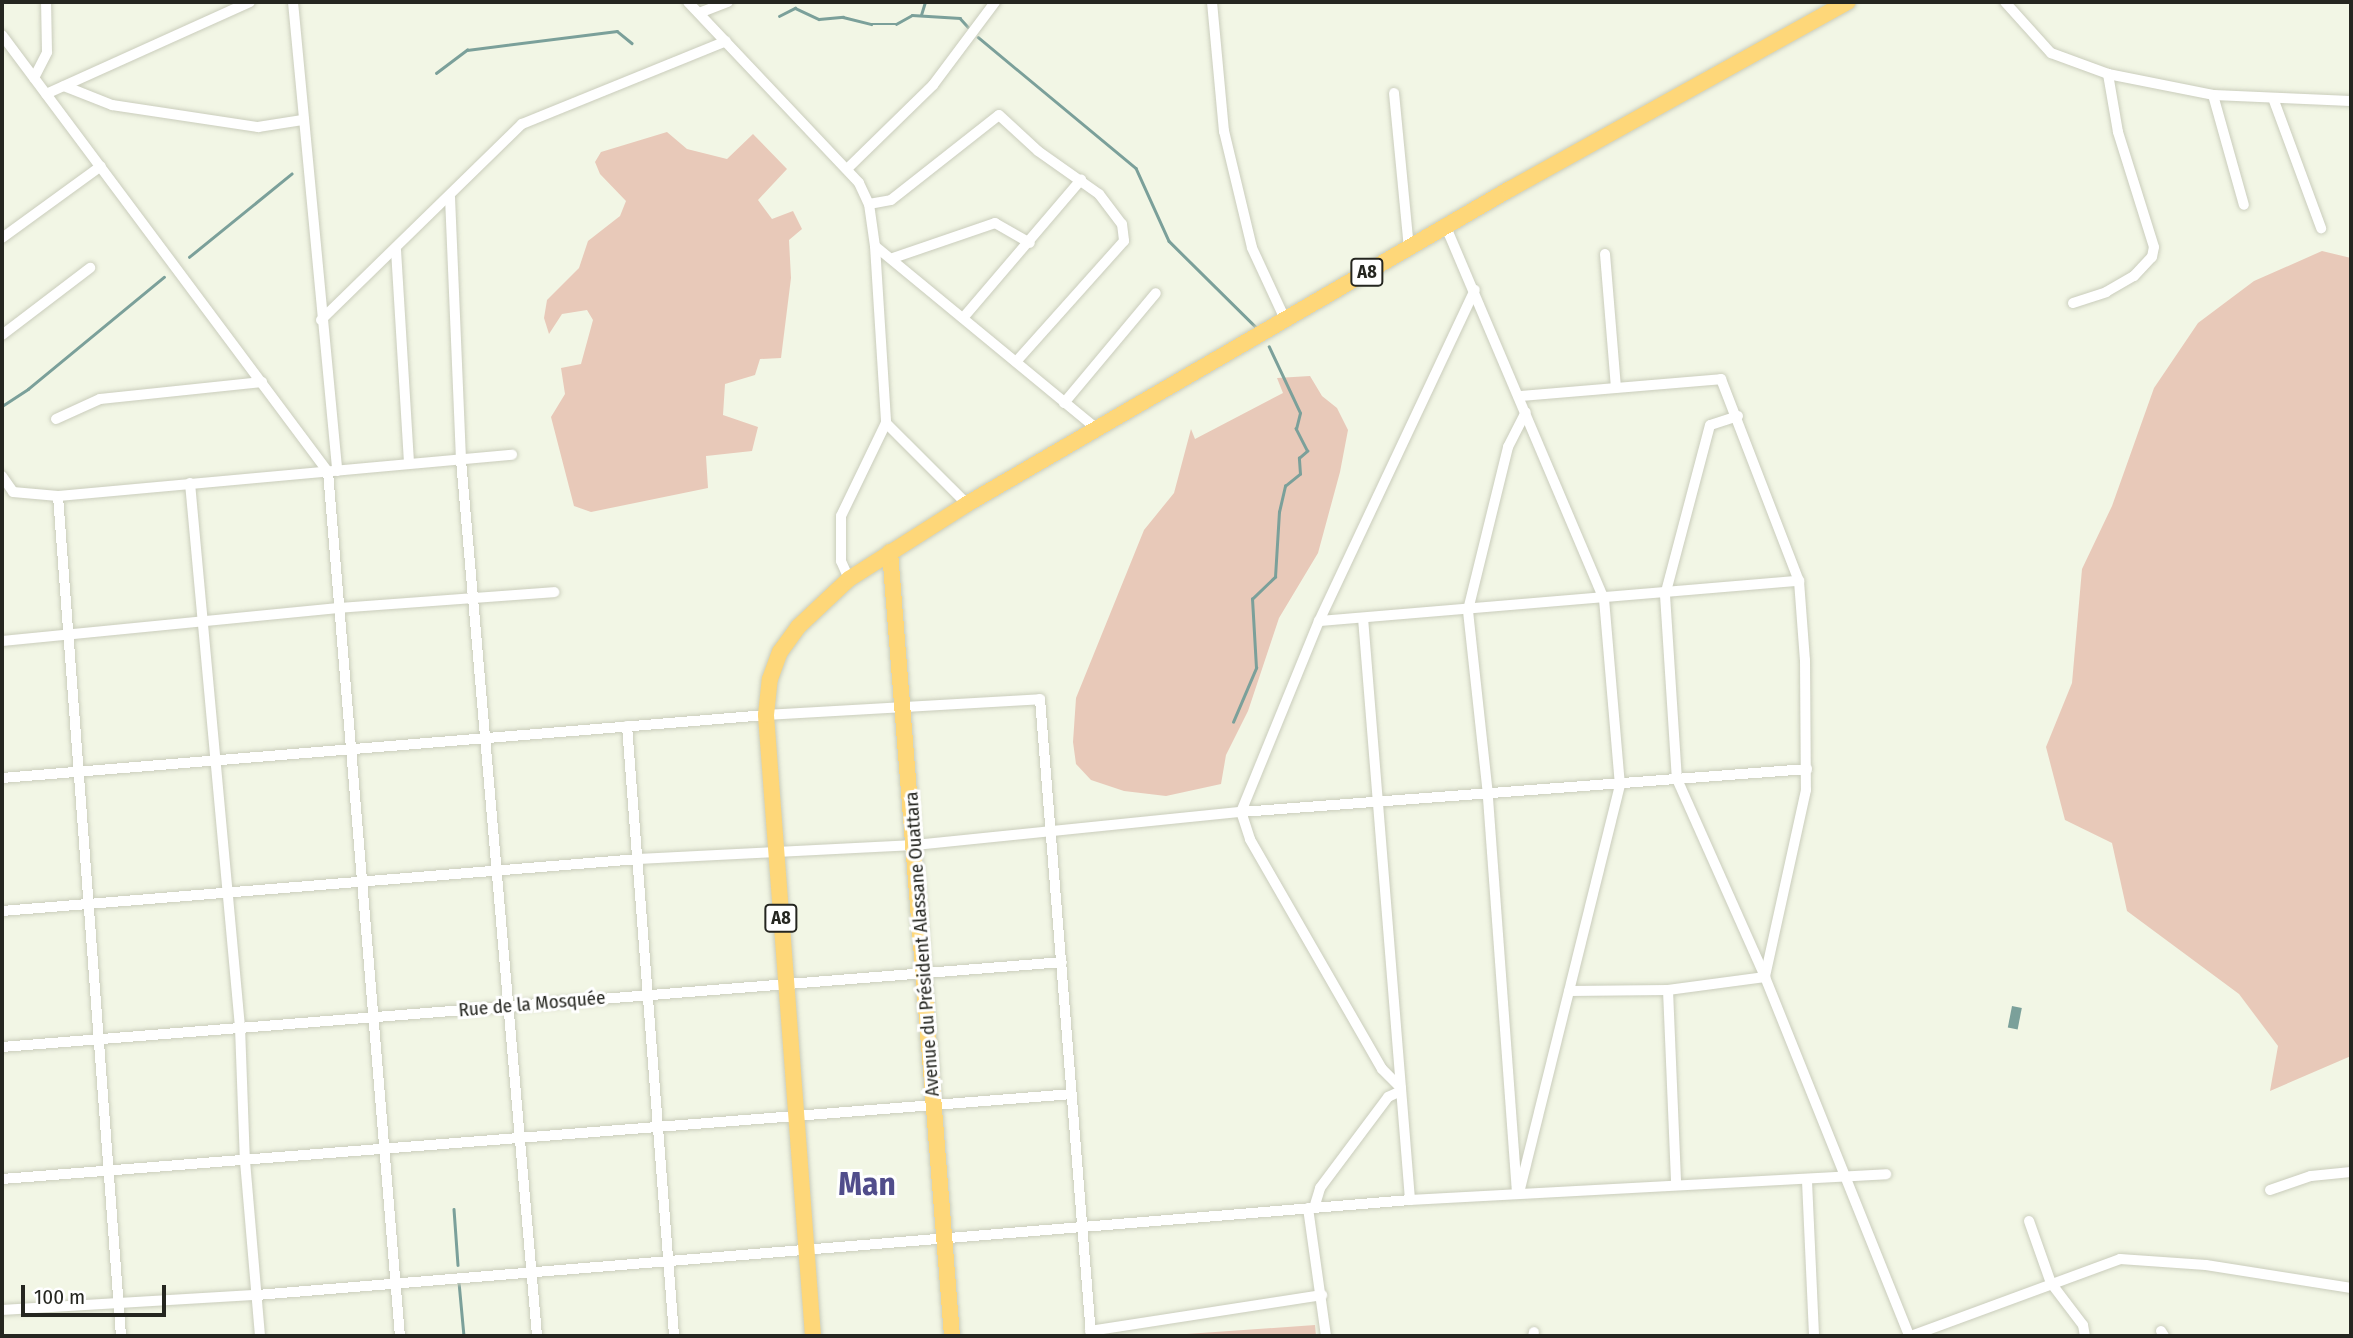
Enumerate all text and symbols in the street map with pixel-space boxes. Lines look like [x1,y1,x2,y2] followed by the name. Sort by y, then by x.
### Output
[1350,258,1384,286] road number: A8
[900,791,944,1097] street label: Avenue du Président Alassane Ouattara
[764,903,798,932] road number: A8
[458,986,606,1022] street label: Rue de la Mosquée
[838,1165,896,1205] district label: Man
[24,1272,170,1316] scale bar
[34,1284,85,1310] text: 100 m

